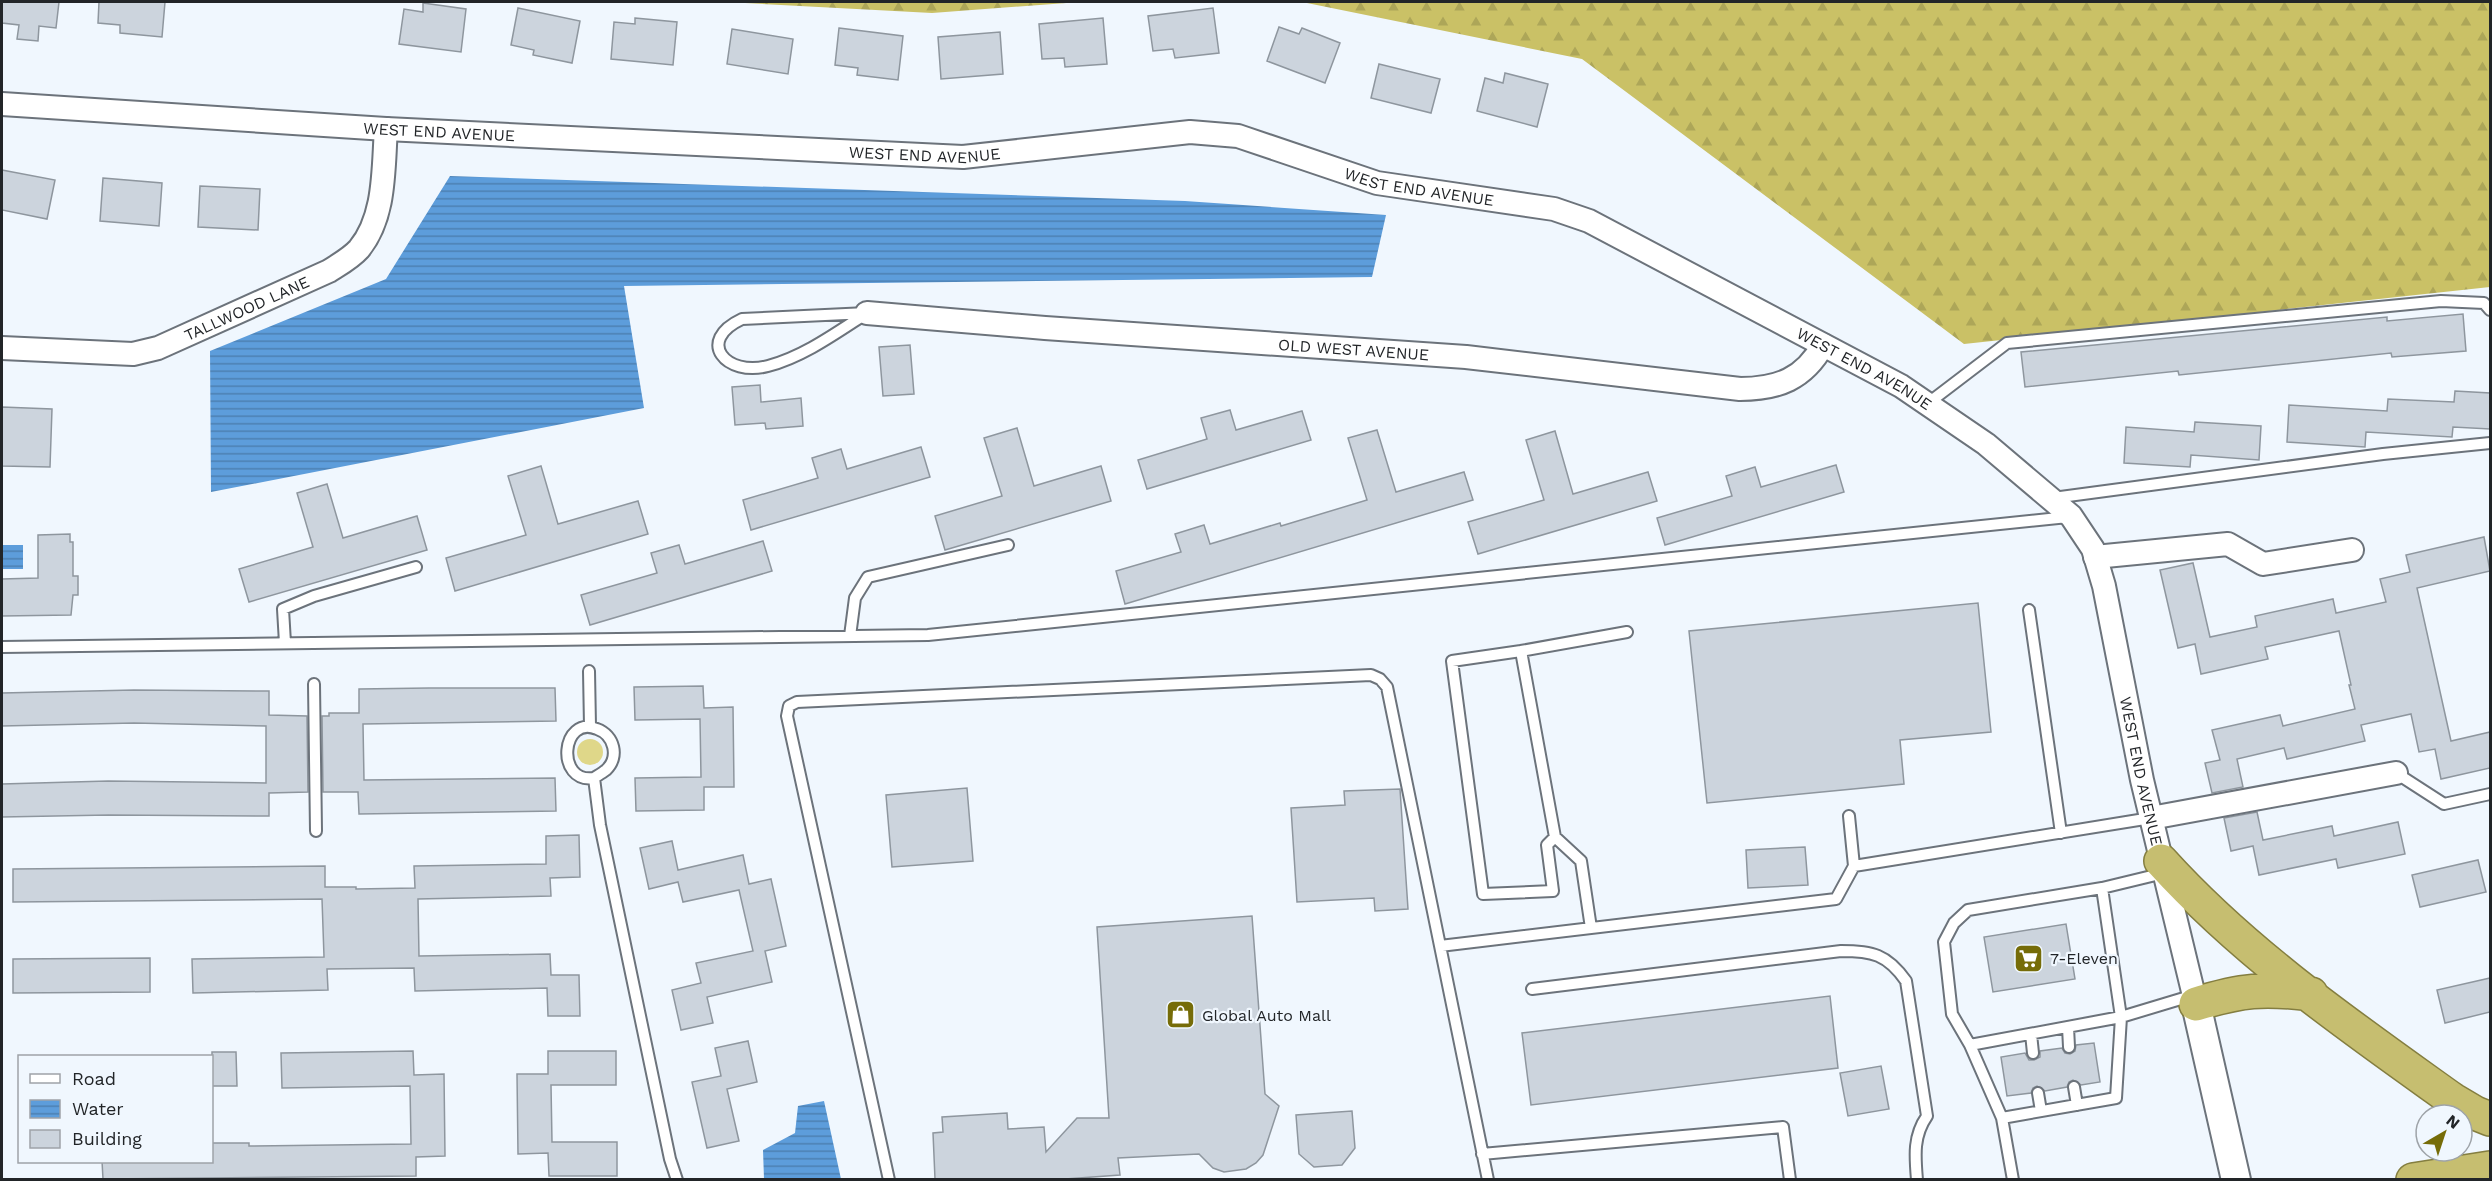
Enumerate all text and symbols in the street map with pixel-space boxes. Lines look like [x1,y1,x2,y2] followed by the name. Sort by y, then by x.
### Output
[363,119,515,145] street label: WEST END AVENUE
[848,142,1001,167] street label: WEST END AVENUE
[1342,164,1495,210] street label: WEST END AVENUE
[181,272,312,345] street label: TALLWOOD LANE
[1793,324,1935,414] street label: WEST END AVENUE
[1278,335,1430,364] street label: OLD WEST AVENUE
[2116,695,2166,848] street label: WEST END AVENUE
[2013,942,2045,974] supermarket icon: 7-Eleven
[2050,949,2118,968] place label: 7-Eleven
[1165,999,1197,1031] shop icon: Global Auto Mall
[1202,1006,1331,1025] place label: Global Auto Mall
[18,1055,213,1163] legend
[72,1068,116,1089] text: Road
[72,1098,124,1119] text: Water
[2414,1103,2474,1163] north arrow
[2443,1111,2464,1133] text: N
[72,1128,142,1149] text: Building

